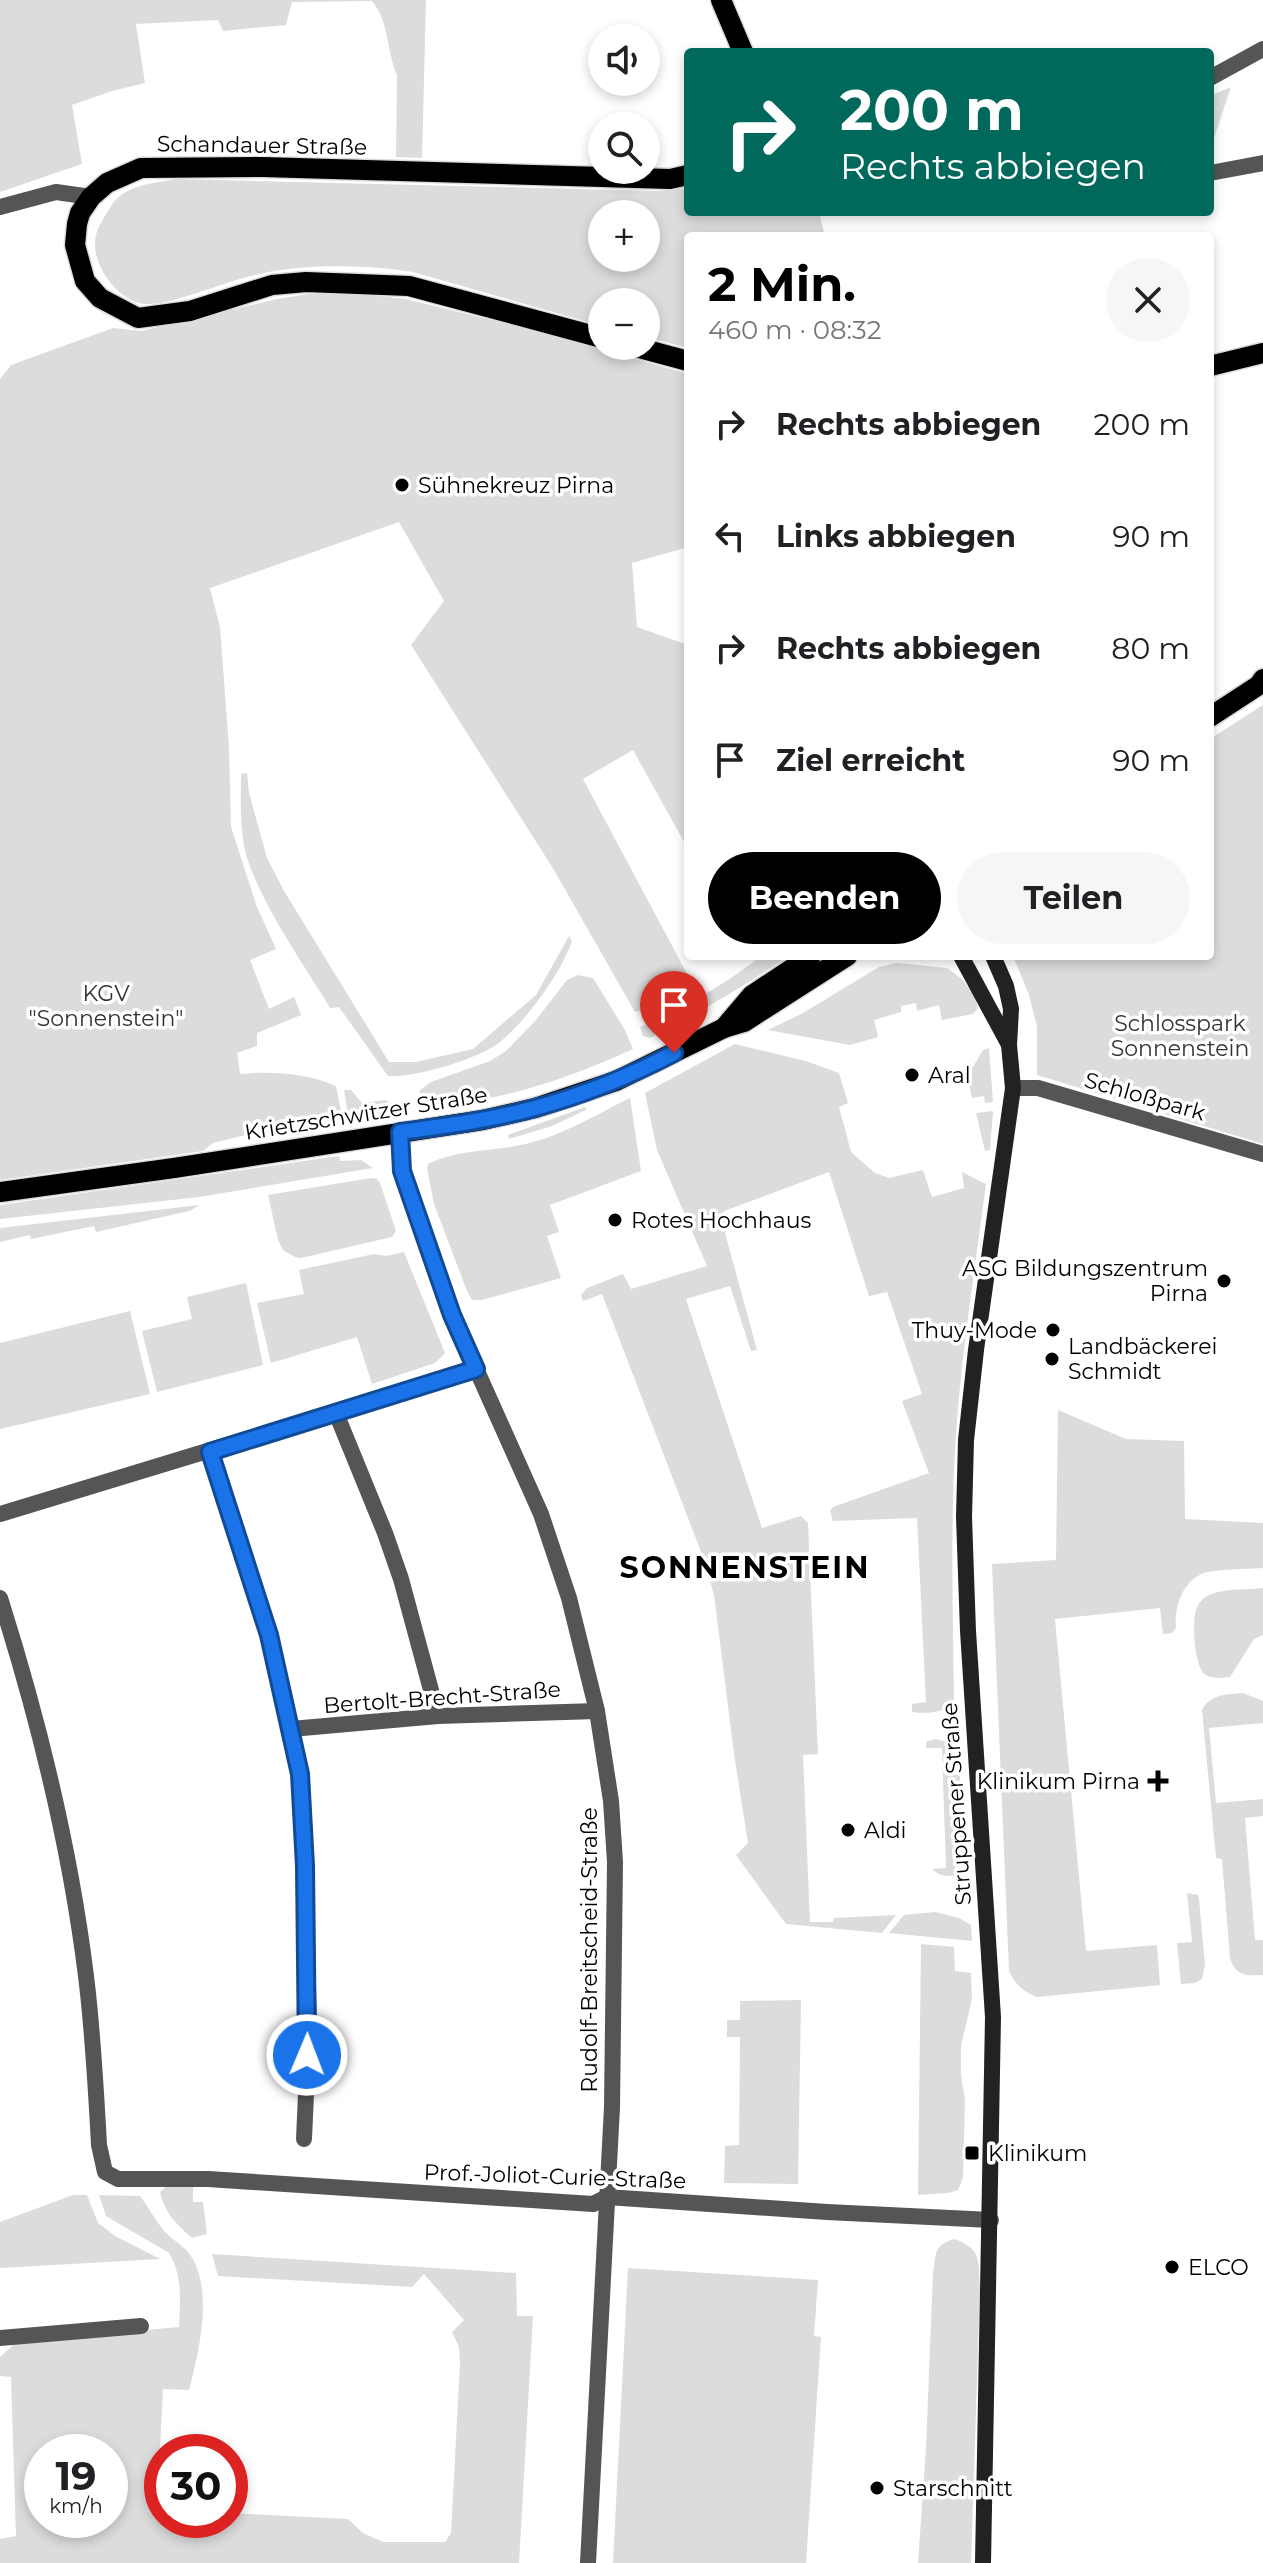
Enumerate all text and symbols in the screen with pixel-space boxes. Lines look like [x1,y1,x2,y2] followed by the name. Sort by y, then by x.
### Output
[588,24,660,360] map controls
[588,24,660,96] button: sound
[840,76,1024,144] text: 200 m
[708,80,812,184] icon: right
[588,112,660,184] button: search
[157,130,367,161] street label: Schandauer Straße
[840,144,1146,188] text: Rechts abbiegen
[588,200,660,272] button: +
[708,255,856,313] text: 2 Min.
[1106,258,1190,342] button: close
[588,288,660,360] button: −
[708,314,881,346] text: 460 m · 08:32
[708,402,752,446] icon: right
[776,406,1041,443] text: Rechts abbiegen
[1094,406,1190,443] text: 200 m
[418,472,614,499] place label: Sühnekreuz Pirna
[393,476,411,494] marker: Sühnekreuz Pirna
[708,514,752,558] icon: left
[776,518,1016,555] text: Links abbiegen
[1112,518,1190,555] text: 90 m
[708,626,752,670] icon: right
[776,630,1041,667] text: Rechts abbiegen
[1111,630,1190,667] text: 80 m
[708,738,752,782] icon: arrive
[776,742,965,779] text: Ziel erreicht
[1112,742,1190,779] text: 90 m
[708,852,941,944] button: Beenden
[957,852,1190,944] button: Teilen
[640,971,708,1053] pin
[29,980,183,1032] park label: KGV "Sonnenstein"
[652,983,696,1027] icon: arrive
[1111,1010,1249,1062] park label: Schlosspark Sonnenstein
[928,1062,971,1089] place label: Aral
[903,1066,921,1084] marker: Aral
[1081,1066,1209,1127] street label: Schloßpark
[243,1081,489,1146] street label: Krietzschwitzer Straße
[631,1207,811,1234] place label: Rotes Hochhaus
[606,1211,624,1229] marker: Rotes Hochhaus
[962,1255,1208,1307] place label: ASG Bildungszentrum Pirna
[1215,1272,1233,1290] marker: ASG Bildungszentrum Pirna
[912,1317,1037,1344] place label: Thuy-Mode
[1044,1321,1062,1339] marker: Thuy-Mode
[1068,1333,1218,1385] place label: Landbäckerei Schmidt
[1043,1350,1061,1368] marker: Landbäckerei Schmidt
[620,1549,870,1586] district label: SONNENSTEIN
[322,1676,562,1719] street label: Bertolt-Brecht-Straße
[936,1702,977,1906] street label: Struppener Straße
[977,1768,1140,1795] place label: Klinikum Pirna
[1147,1770,1169,1792] marker: Klinikum Pirna
[576,1807,603,2093] street label: Rudolf-Breitscheid-Straße
[864,1817,907,1844] place label: Aldi
[839,1821,857,1839] marker: Aldi
[265,2013,349,2097] position arrow
[988,2140,1087,2167] place label: Klinikum
[963,2144,981,2162] marker: Klinikum
[423,2158,687,2195] street label: Prof.-Joliot-Curie-Straße
[1188,2254,1249,2281] place label: ELCO
[1163,2258,1181,2276] marker: ELCO
[144,2434,248,2538] speed limit sign: 30
[55,2451,97,2500] text: 19
[893,2475,1013,2502] place label: Starschnitt
[868,2479,886,2497] marker: Starschnitt
[49,2494,103,2518] text: km/h

